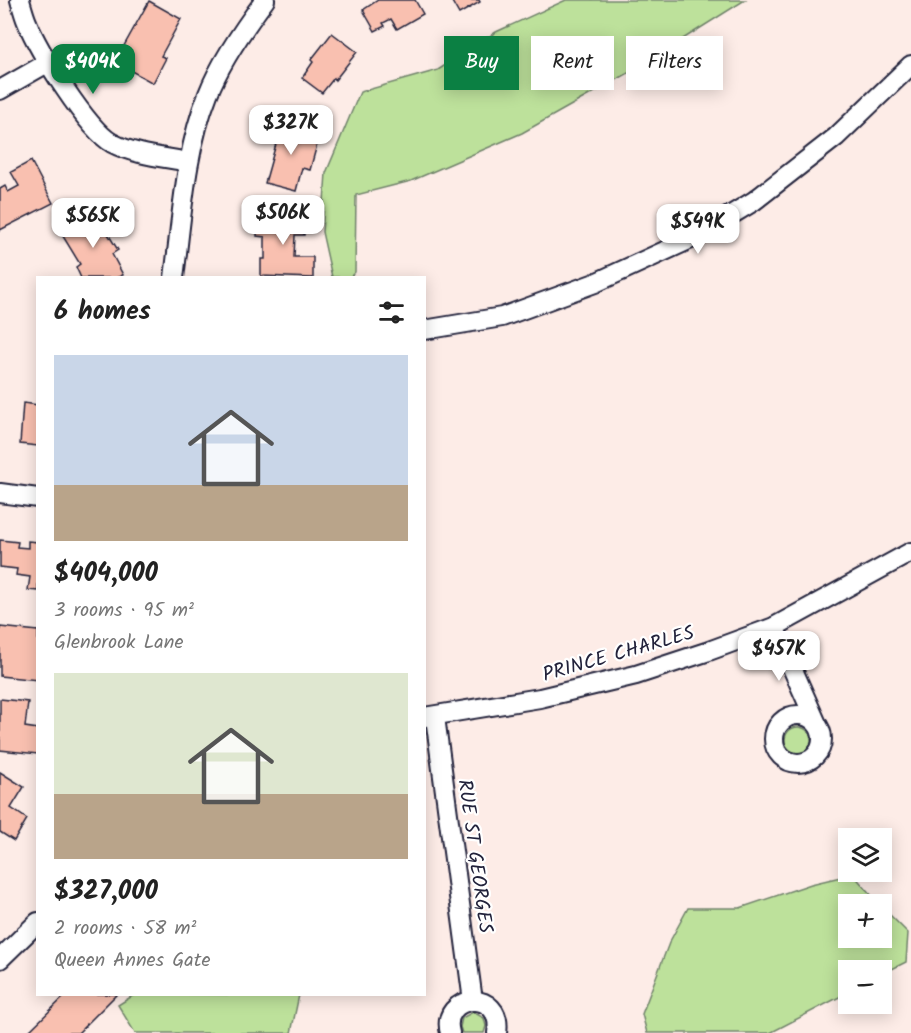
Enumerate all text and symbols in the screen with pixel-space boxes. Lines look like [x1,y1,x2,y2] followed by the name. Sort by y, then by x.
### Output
[444,36,519,90] chip: Buy
[531,36,614,90] chip: Rent
[626,36,723,90] chip: Filters
[51,44,135,95] pin: $404K
[65,47,121,79] text: $404K
[249,105,333,156] pin: $327K
[263,108,319,140] text: $327K
[241,195,325,246] pin: $506K
[51,198,135,249] pin: $565K
[255,198,311,230] text: $506K
[66,201,120,233] text: $565K
[656,204,740,255] pin: $549K
[670,207,726,239] text: $549K
[54,291,151,333] text: 6 homes
[375,296,408,329] icon: filters
[177,394,285,502] icon: home
[54,553,158,595] text: $404,000
[54,595,194,627] text: 3 rooms · 95 m²
[539,618,699,692] street label: PRINCE CHARLES
[54,627,183,659] text: Glenbrook Lane
[737,631,821,682] pin: $457K
[752,634,806,666] text: $457K
[177,712,285,820] icon: home
[447,777,501,936] street label: RUE ST GEORGES
[838,828,892,1014] map controls
[838,828,892,882] button: layers
[54,871,158,913] text: $327,000
[838,894,892,948] button: +
[54,913,196,945] text: 2 rooms · 58 m²
[54,945,210,977] text: Queen Annes Gate
[838,960,892,1014] button: −

